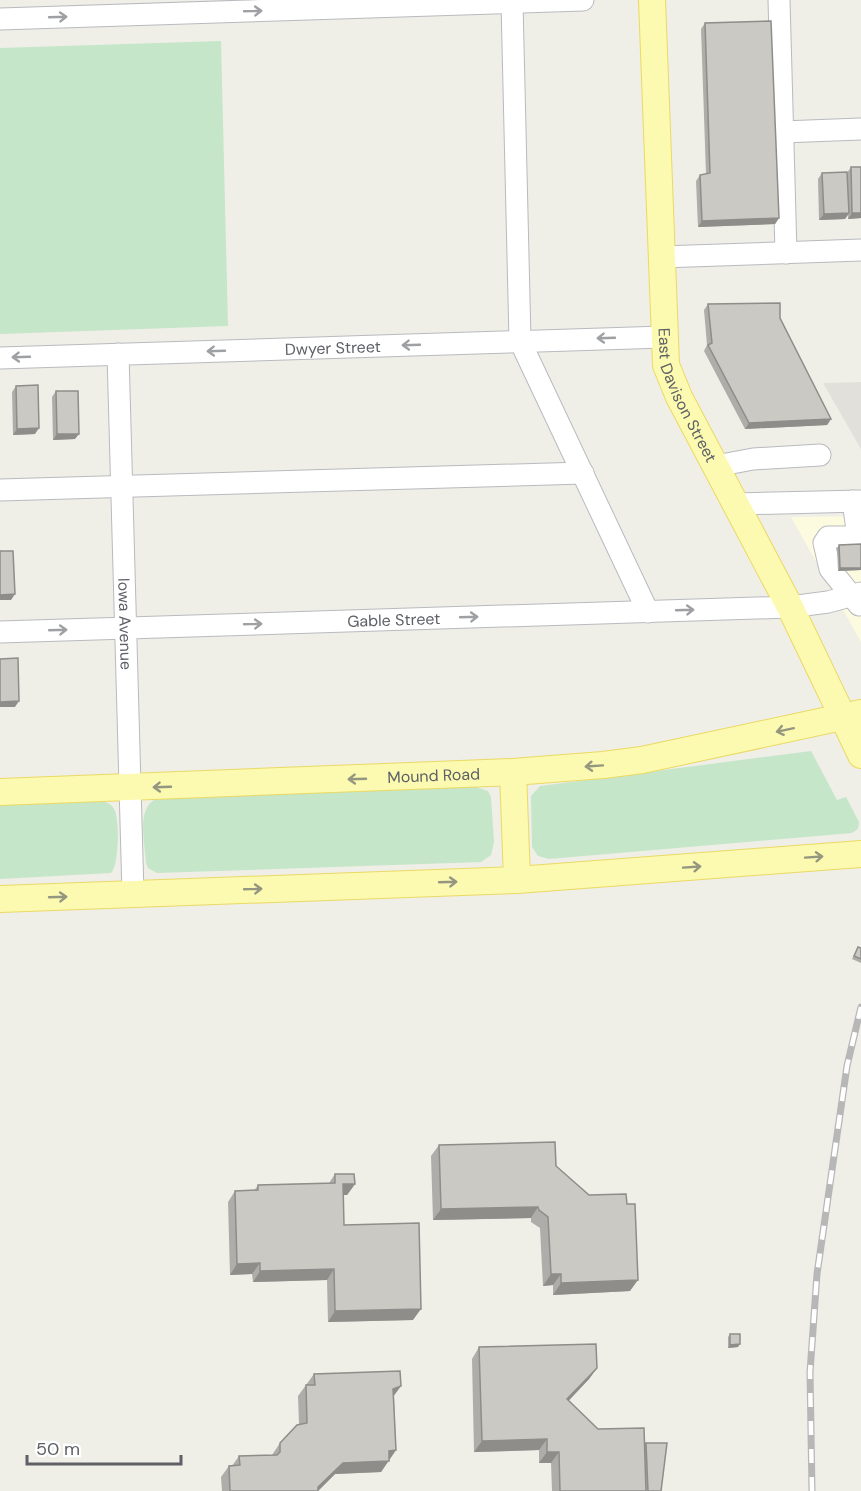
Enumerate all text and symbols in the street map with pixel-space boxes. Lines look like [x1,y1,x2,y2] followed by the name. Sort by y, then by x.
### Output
[243,5,263,17] one-way arrow
[48,12,68,23] one-way arrow
[654,327,722,466] street label: East Davison Street
[596,333,616,344] one-way arrow
[285,336,381,360] street label: Dwyer Street
[401,339,421,350] one-way arrow
[206,345,226,356] one-way arrow
[12,351,32,363] one-way arrow
[113,578,137,670] street label: Iowa Avenue
[675,605,695,616] one-way arrow
[347,608,441,632] street label: Gable Street
[459,612,479,623] one-way arrow
[243,619,263,630] one-way arrow
[48,625,68,636] one-way arrow
[776,724,795,736] one-way arrow
[584,761,604,772] one-way arrow
[387,763,481,788] street label: Mound Road
[348,773,368,784] one-way arrow
[153,782,173,793] one-way arrow
[803,852,823,863] one-way arrow
[682,861,702,872] one-way arrow
[438,877,458,888] one-way arrow
[243,884,263,895] one-way arrow
[48,891,68,902] one-way arrow
[27,1428,182,1466] scale bar
[36,1437,80,1461] text: 50 m

